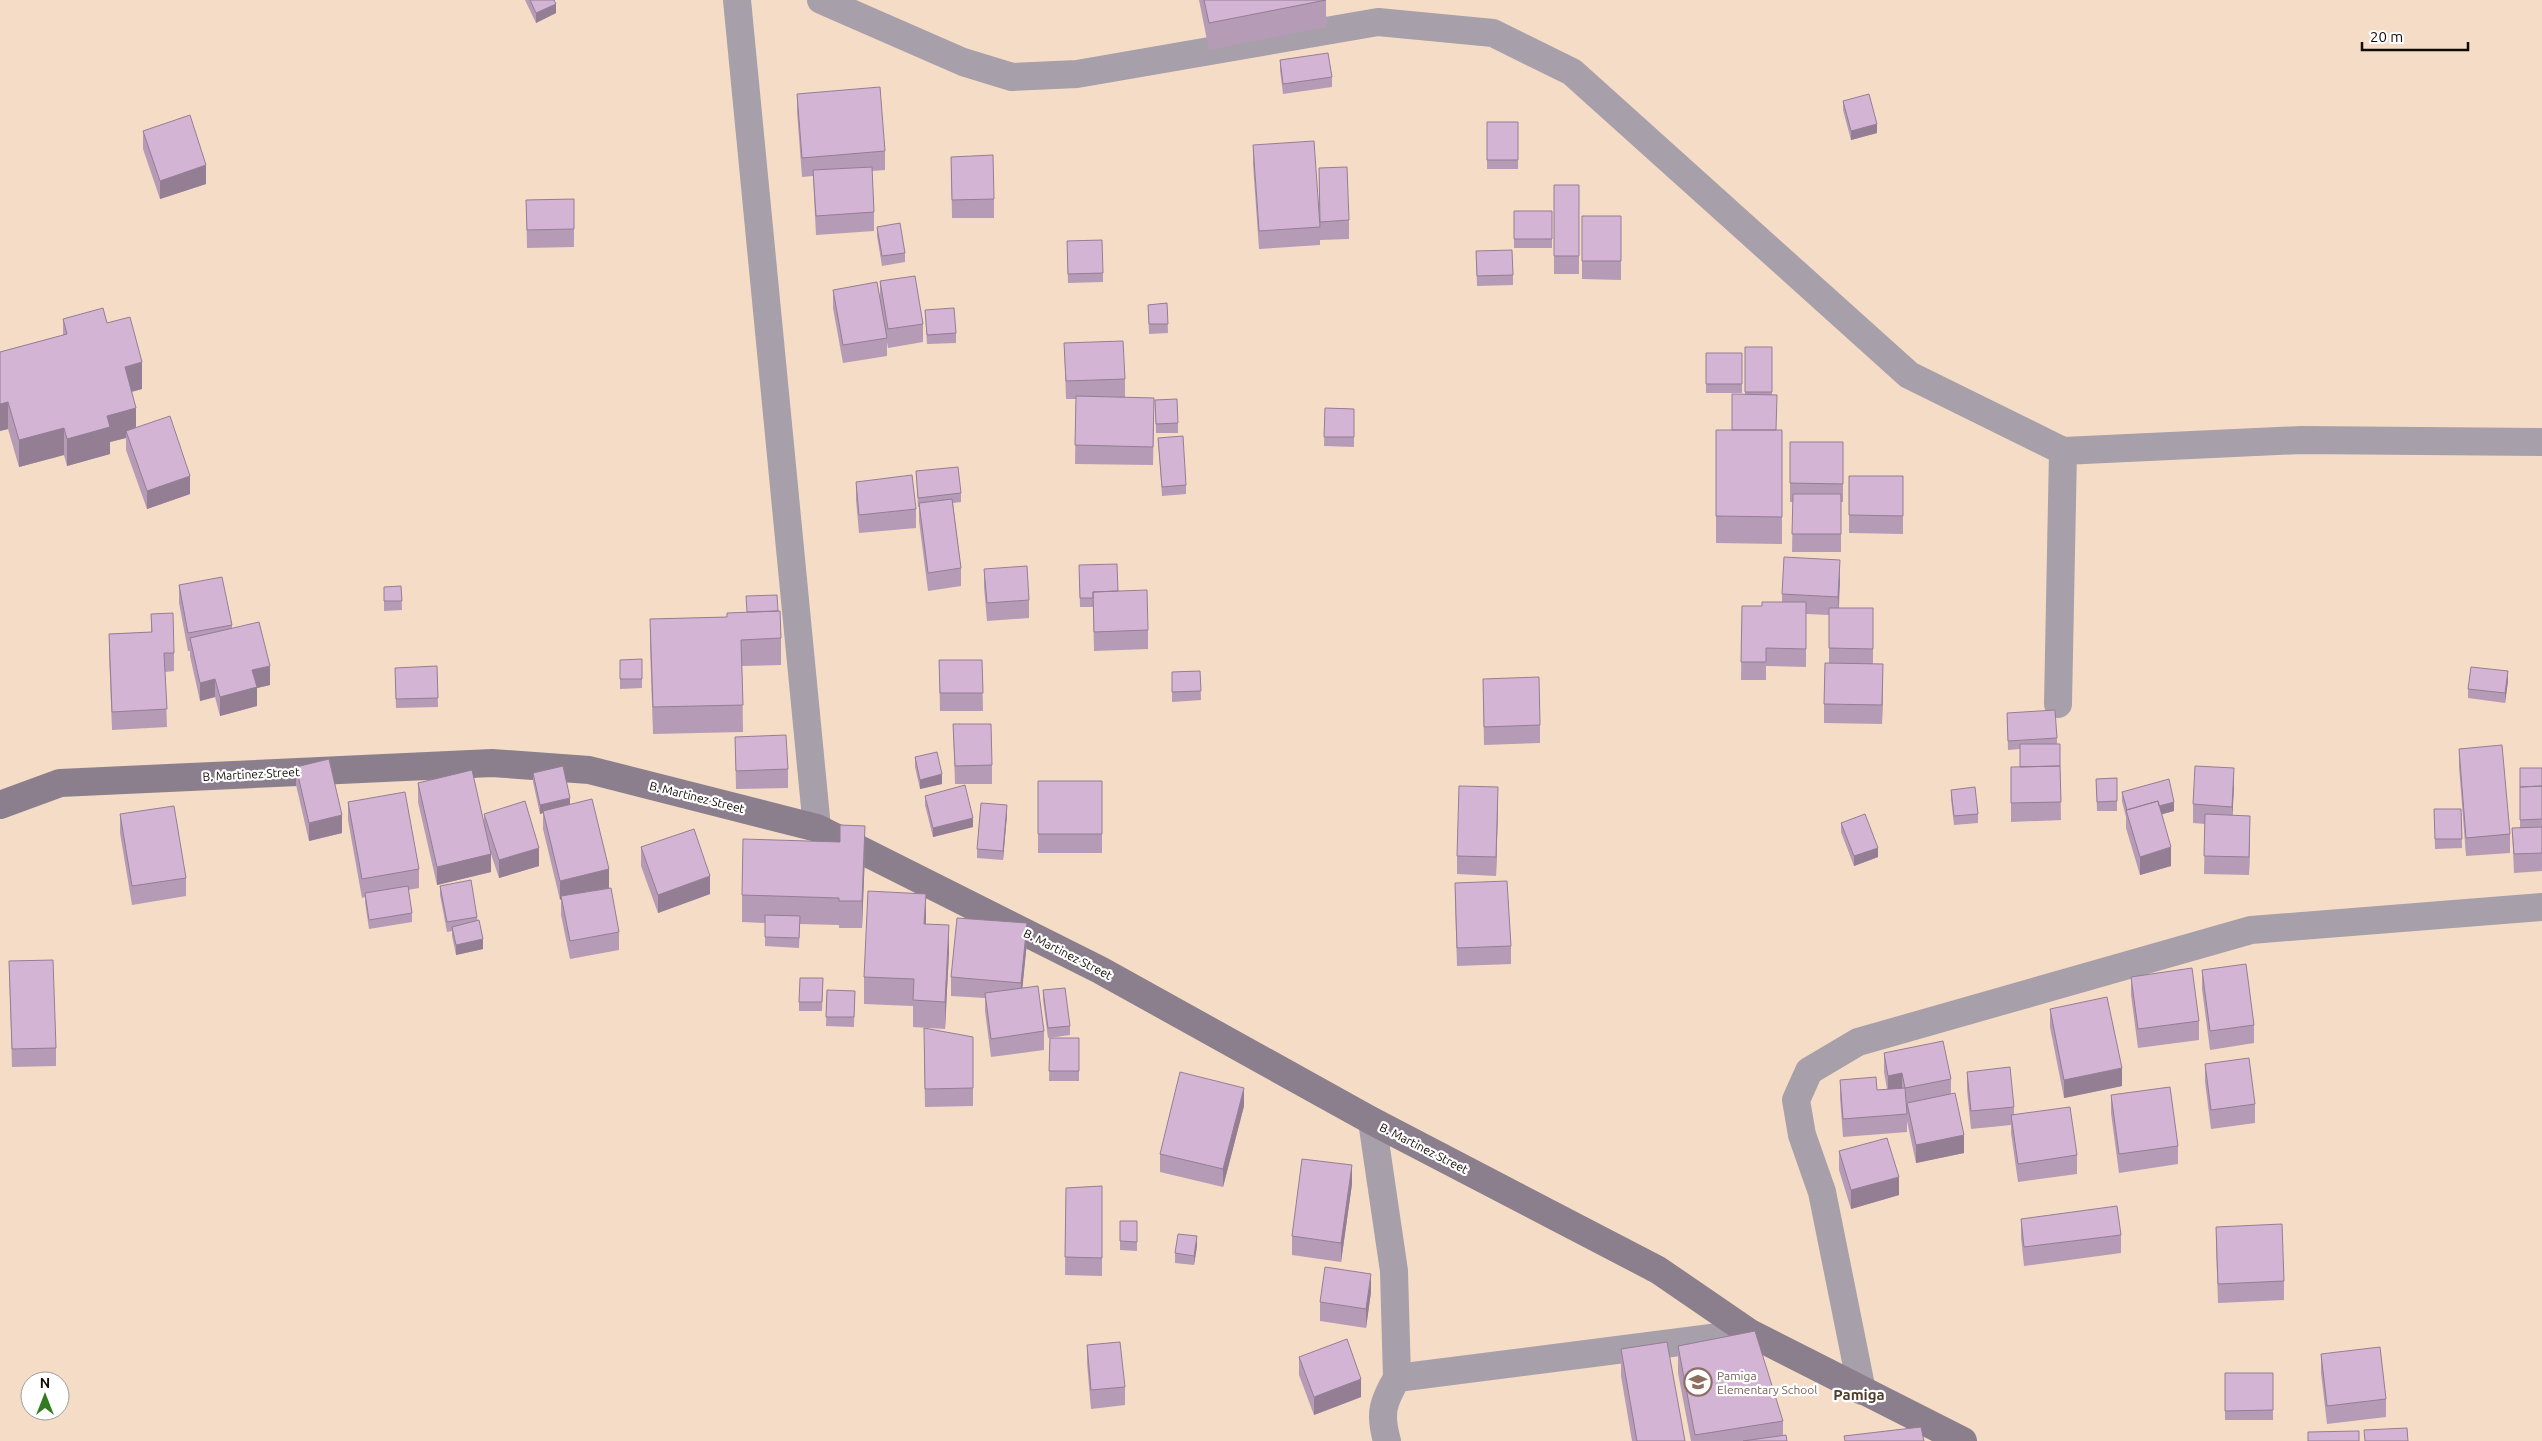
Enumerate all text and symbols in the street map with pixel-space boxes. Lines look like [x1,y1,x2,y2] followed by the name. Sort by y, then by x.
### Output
[2362,20,2468,52] scale bar
[2370,28,2403,45] text: 20 m
[202,765,300,783] street label: B. Martinez Street
[648,779,746,815] street label: B. Martinez Street
[1022,926,1115,982] street label: B. Martinez Street
[1378,1120,1471,1176] street label: B. Martinez Street
[1683,1367,1713,1397] school or university icon: Pamiga Elementary School
[1717,1369,1817,1396] place label: Pamiga Elementary School
[20,1371,70,1421] north arrow
[40,1375,50,1391] text: N
[1833,1386,1885,1403] district label: Pamiga

